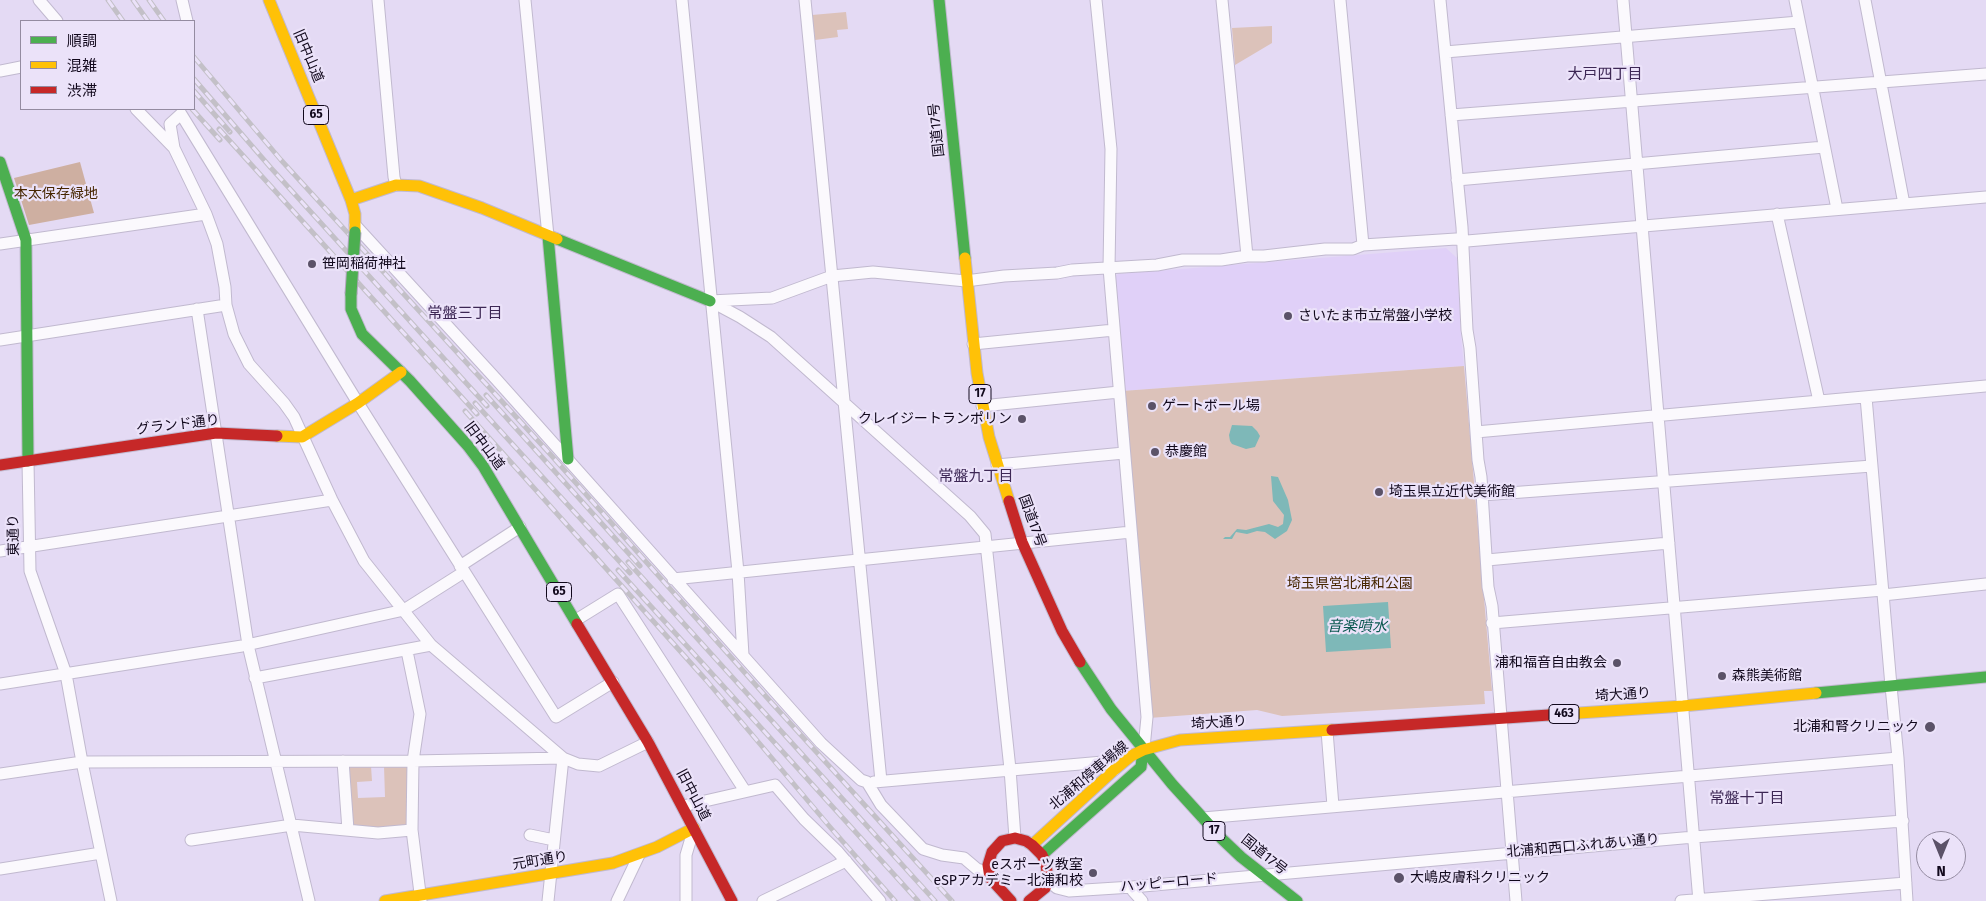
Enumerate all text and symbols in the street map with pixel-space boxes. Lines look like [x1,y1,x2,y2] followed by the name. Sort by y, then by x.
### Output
[20,20,195,110] legend
[289,27,327,85] street label: 旧中山道
[67,32,97,50] text: 順調
[67,57,97,75] text: 混雑
[1568,66,1642,84] district label: 大戸四丁目
[67,82,97,100] text: 渋滞
[926,102,948,158] street label: 国道17号
[304,106,328,124] road number: 65
[14,186,98,202] park label: 本太保存緑地
[322,256,406,272] place label: 笹岡稲荷神社
[306,258,318,270] marker: 笹岡稲荷神社
[428,305,502,323] district label: 常盤三丁目
[1298,308,1452,324] place label: さいたま市立常盤小学校
[1282,310,1294,322] marker: さいたま市立常盤小学校
[969,384,991,404] road number: 17
[1162,398,1260,414] place label: ゲートボール場
[1146,400,1158,412] marker: ゲートボール場
[858,411,1012,427] place label: クレイジートランポリン
[135,412,221,438] street label: グランド通り
[1016,413,1028,425] marker: クレイジートランポリン
[460,419,508,473] street label: 旧中山道
[1165,444,1207,460] place label: 恭慶館
[1149,446,1161,458] marker: 恭慶館
[939,468,1013,486] district label: 常盤九丁目
[1389,484,1515,500] place label: 埼玉県立近代美術館
[1373,486,1385,498] marker: 埼玉県立近代美術館
[1015,493,1049,549] street label: 国道17号
[5,514,23,556] street label: 東通り
[1287,576,1413,592] park label: 埼玉県営北浦和公園
[546,582,572,602] road number: 65
[1327,618,1387,636] water label: 音楽噴水
[1495,655,1607,671] place label: 浦和福音自由教会
[1611,657,1623,669] marker: 浦和福音自由教会
[1732,668,1802,684] place label: 森熊美術館
[1716,670,1728,682] marker: 森熊美術館
[1594,685,1652,705] street label: 埼大通り
[1549,704,1579,724] road number: 463
[1190,713,1248,733] street label: 埼大通り
[1793,719,1919,735] place label: 北浦和腎クリニック
[1923,720,1937,734] marker: 北浦和腎クリニック
[1046,738,1132,814] street label: 北浦和停車場線
[672,766,714,824] street label: 旧中山道
[1710,790,1784,808] district label: 常盤十丁目
[1203,821,1225,840] road number: 17
[1238,831,1290,879] street label: 国道17号
[1506,831,1660,861] street label: 北浦和西口ふれあい通り
[1916,831,1966,881] north arrow
[511,848,569,874] street label: 元町通り
[934,857,1083,890] place label: eスポーツ教室 eSPアカデミー北浦和校
[1936,862,1946,879] text: N
[1087,867,1099,879] marker: eスポーツ教室 eSPアカデミー北浦和校
[1119,870,1219,896] street label: ハッピーロード
[1410,870,1550,886] place label: 大嶋皮膚科クリニック
[1392,871,1406,885] marker: 大嶋皮膚科クリニック

